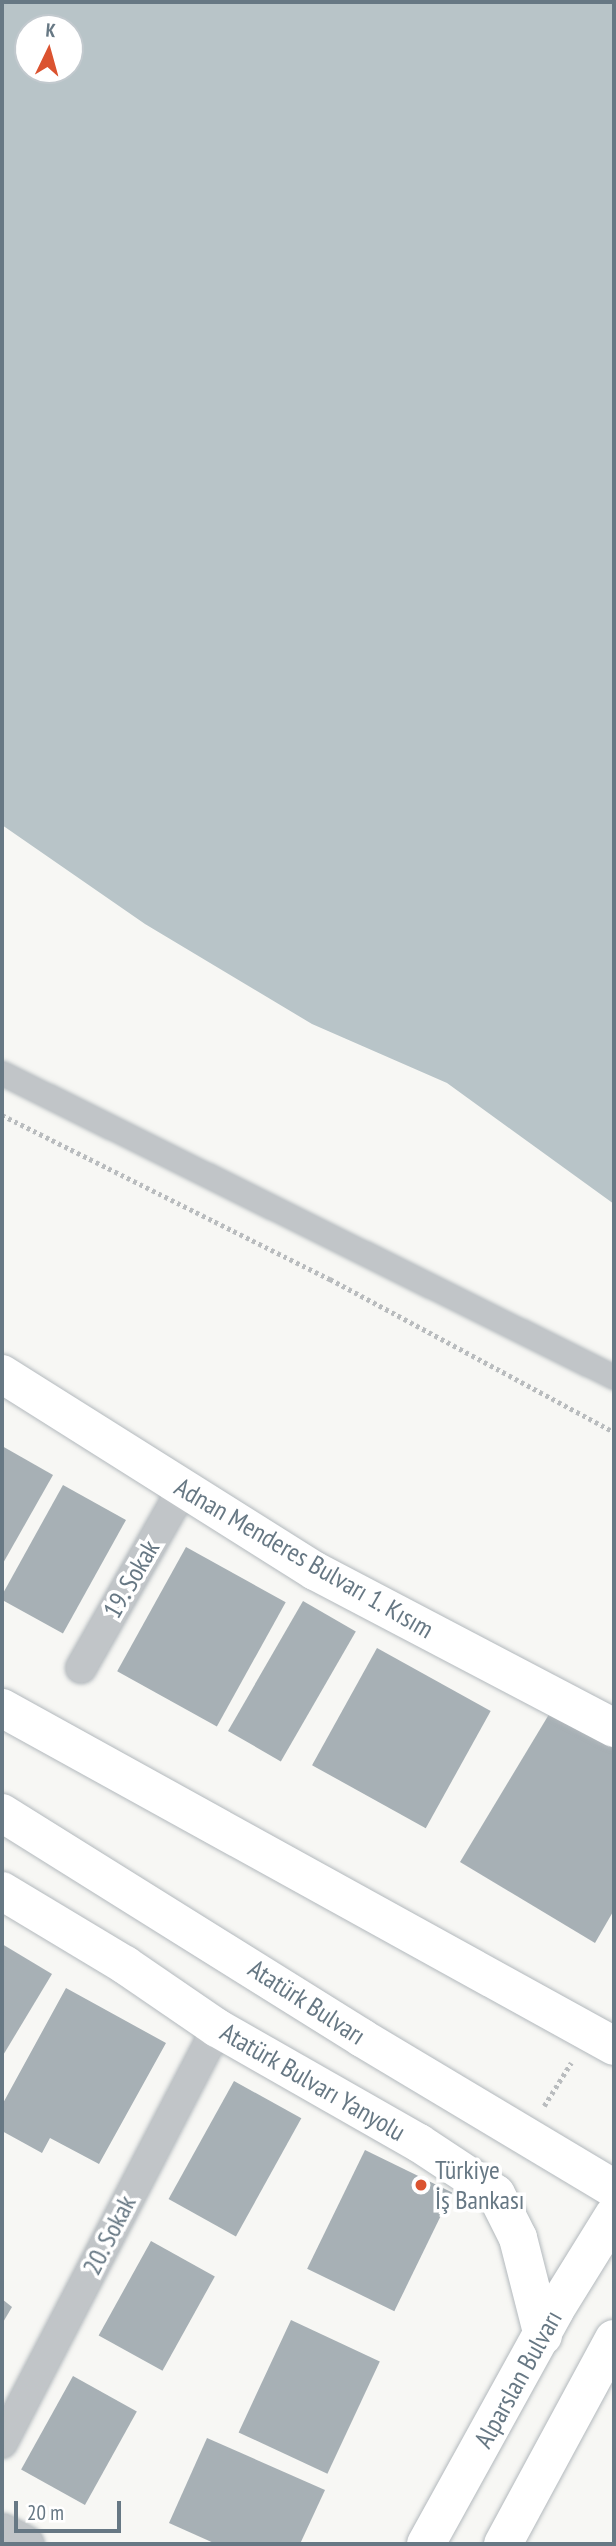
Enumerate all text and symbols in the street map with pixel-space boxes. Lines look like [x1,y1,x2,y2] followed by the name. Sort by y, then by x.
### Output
[14,14,84,84] north arrow
[45,18,57,42] text: K
[168,1471,440,1645] street label: Adnan Menderes Bulvarı 1. Kısım
[96,1534,166,1624] street label: 19. Sokak
[243,1953,371,2051] street label: Atatürk Bulvarı
[214,2016,412,2148] street label: Atatürk Bulvarı Yanyolu
[435,2154,524,2216] place label: Türkiye İş Bankası
[413,2177,429,2193] marker: Türkiye İş Bankası
[75,2189,143,2281] street label: 20. Sokak
[467,2305,569,2453] street label: Alparslan Bulvarı
[18,2486,124,2530] scale bar
[27,2499,64,2526] text: 20 m

